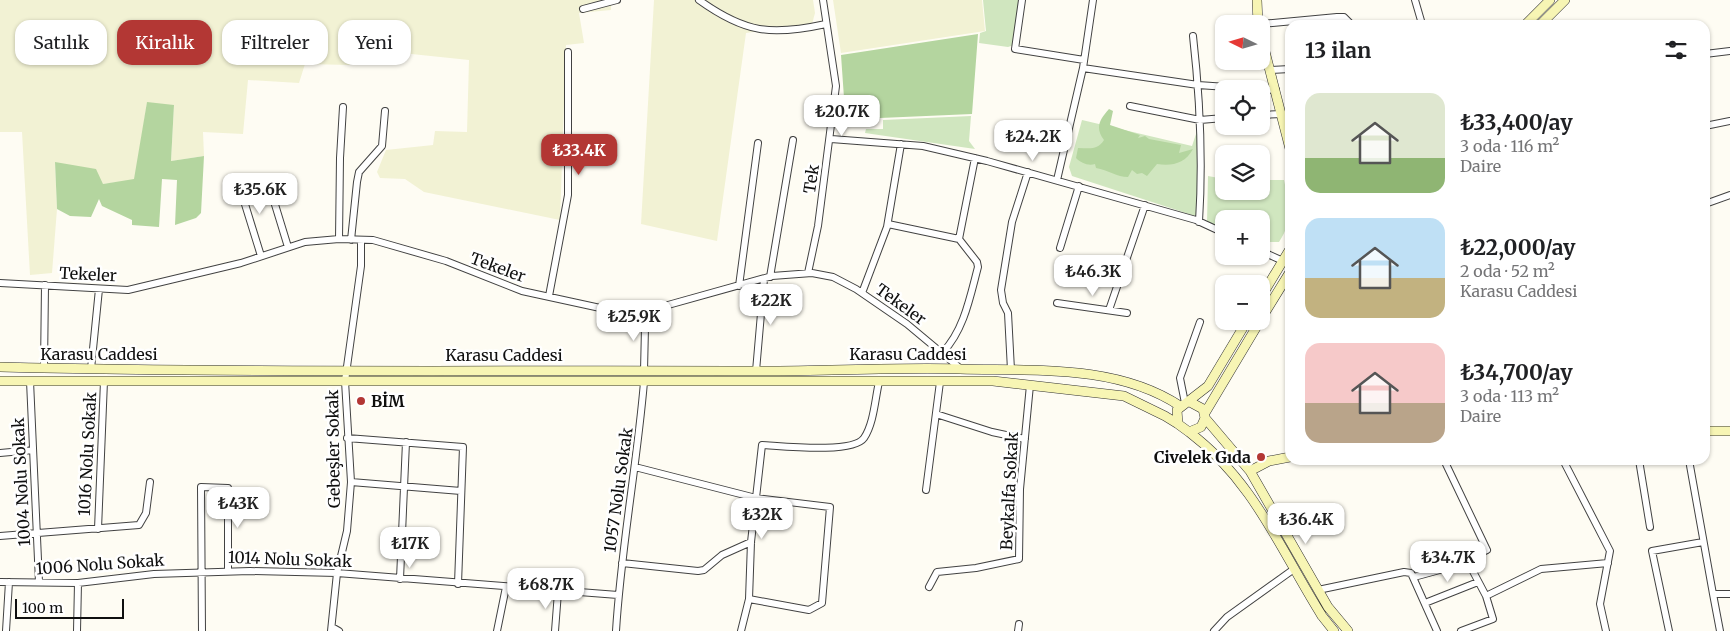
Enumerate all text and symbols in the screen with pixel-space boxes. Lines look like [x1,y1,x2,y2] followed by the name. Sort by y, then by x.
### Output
[1215,15,1270,70] north arrow
[1215,15,1270,330] map controls
[15,20,107,65] chip: Satılık
[117,20,212,65] chip: Kiralık
[222,20,328,65] chip: Filtreler
[338,20,411,65] chip: Yeni
[1662,36,1690,64] icon: filters
[1305,37,1371,64] text: 13 ilan
[1215,80,1270,135] button: locate
[801,94,883,137] pin: ₺20.7K
[815,101,869,121] text: ₺20.7K
[1460,109,1573,136] text: ₺33,400/ay
[1345,113,1405,173] icon: home
[992,120,1074,162] pin: ₺24.2K
[1005,126,1061,146] text: ₺24.2K
[538,134,620,176] pin: ₺33.4K
[1460,136,1559,156] text: 3 oda · 116 m²
[552,140,606,160] text: ₺33.4K
[1215,145,1270,200] button: layers
[1460,156,1501,176] text: Daire
[799,162,823,195] street label: Tek
[219,172,301,215] pin: ₺35.6K
[233,179,287,199] text: ₺35.6K
[1215,210,1270,265] button: +
[1460,234,1576,261] text: ₺22,000/ay
[1345,238,1405,298] icon: home
[468,248,528,286] street label: Tekeler
[1052,254,1134,297] pin: ₺46.3K
[1065,261,1121,281] text: ₺46.3K
[1460,261,1555,281] text: 2 oda · 52 m²
[59,263,117,285] street label: Tekeler
[1215,275,1270,330] button: −
[872,279,930,329] street label: Tekeler
[1460,281,1577,301] text: Karasu Caddesi
[741,284,801,326] pin: ₺22K
[751,290,791,310] text: ₺22K
[593,300,675,342] pin: ₺25.9K
[607,306,661,326] text: ₺25.9K
[40,344,158,364] street label: Karasu Caddesi
[849,344,967,364] street label: Karasu Caddesi
[445,345,563,365] street label: Karasu Caddesi
[1460,359,1573,386] text: ₺34,700/ay
[1345,363,1405,423] icon: home
[1460,386,1559,406] text: 3 oda · 113 m²
[322,389,344,508] street label: Gebeşler Sokak
[74,391,100,516] street label: 1016 Nolu Sokak
[371,391,405,411] place label: BİM
[355,395,367,407] marker: BİM
[1460,406,1501,426] text: Daire
[8,416,34,547] street label: 1004 Nolu Sokak
[599,425,637,554] street label: 1057 Nolu Sokak
[996,430,1022,551] street label: Beykalfa Sokak
[1154,447,1251,467] place label: Civelek Gıda
[1255,451,1267,463] marker: Civelek Gıda
[208,486,268,529] pin: ₺43K
[218,493,259,513] text: ₺43K
[732,498,792,540] pin: ₺32K
[1265,502,1347,545] pin: ₺36.4K
[742,504,782,524] text: ₺32K
[1279,509,1333,529] text: ₺36.4K
[380,526,440,569] pin: ₺17K
[391,533,429,553] text: ₺17K
[1407,540,1489,583] pin: ₺34.7K
[228,547,353,571] street label: 1014 Nolu Sokak
[1421,547,1475,567] text: ₺34.7K
[35,549,166,578] street label: 1006 Nolu Sokak
[505,568,587,610] pin: ₺68.7K
[518,574,574,594] text: ₺68.7K
[15,596,124,619] scale bar
[22,599,63,617] text: 100 m

